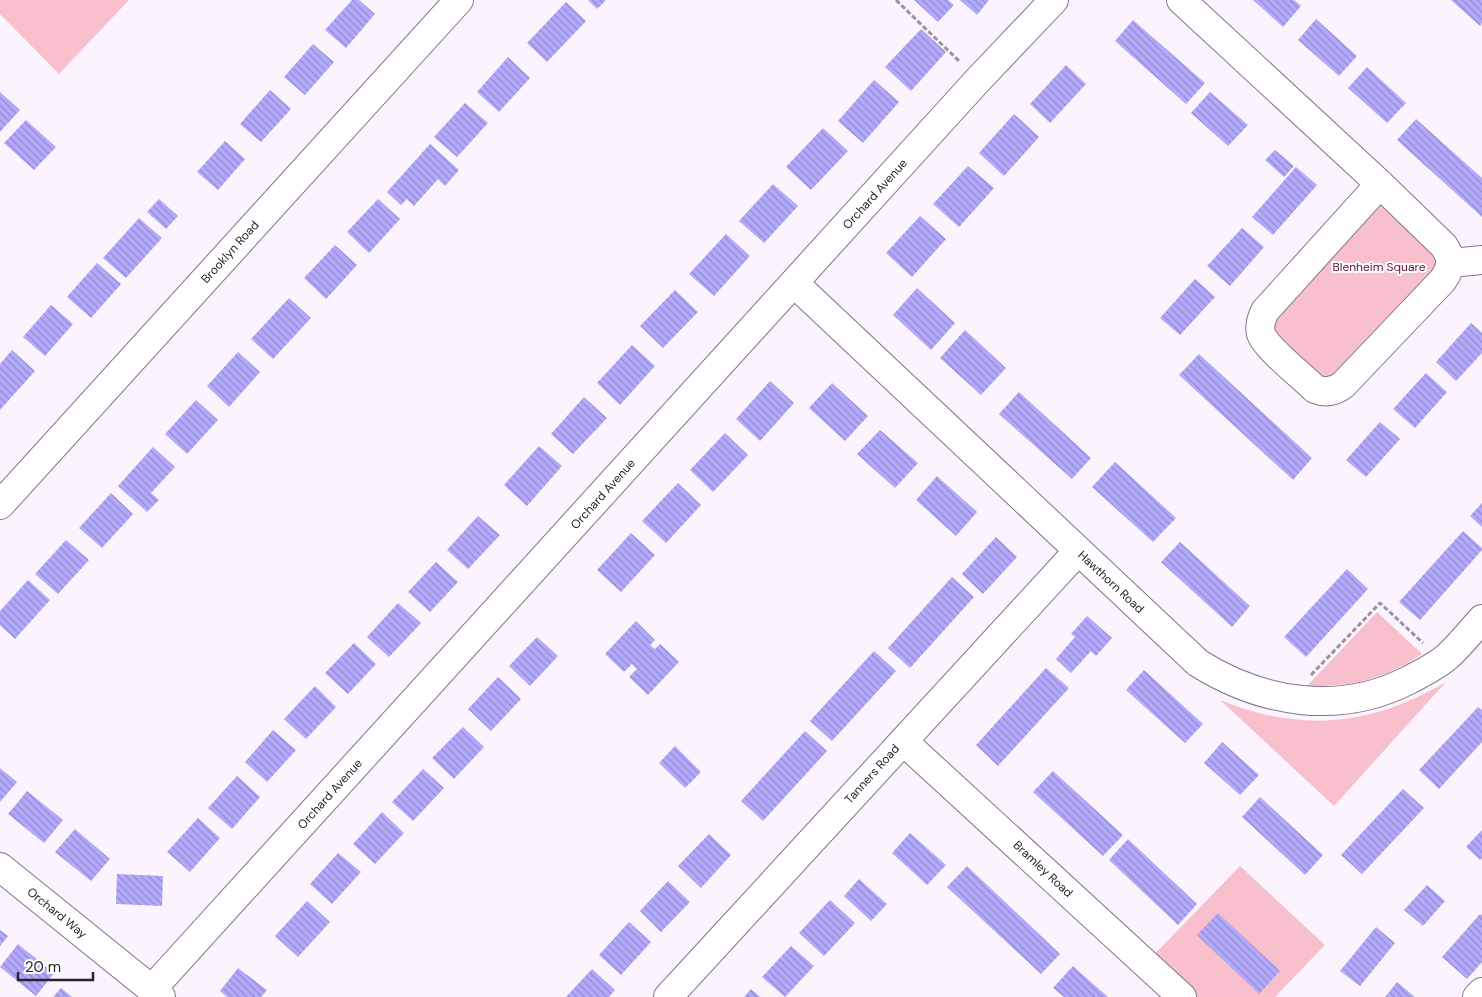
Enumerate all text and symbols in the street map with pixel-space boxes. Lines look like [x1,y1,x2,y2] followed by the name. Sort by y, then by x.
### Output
[839,155,911,233] street label: Orchard Avenue
[198,217,262,287] street label: Brooklyn Road
[1332,259,1426,275] park label: Blenheim Square
[567,455,639,533] street label: Orchard Avenue
[1074,547,1148,617] street label: Hawthorn Road
[841,741,903,807] street label: Tanners Road
[294,755,366,833] street label: Orchard Avenue
[1010,837,1076,901] street label: Bramley Road
[24,884,91,942] street label: Orchard Way
[18,950,92,982] scale bar
[25,957,61,977] text: 20 m

